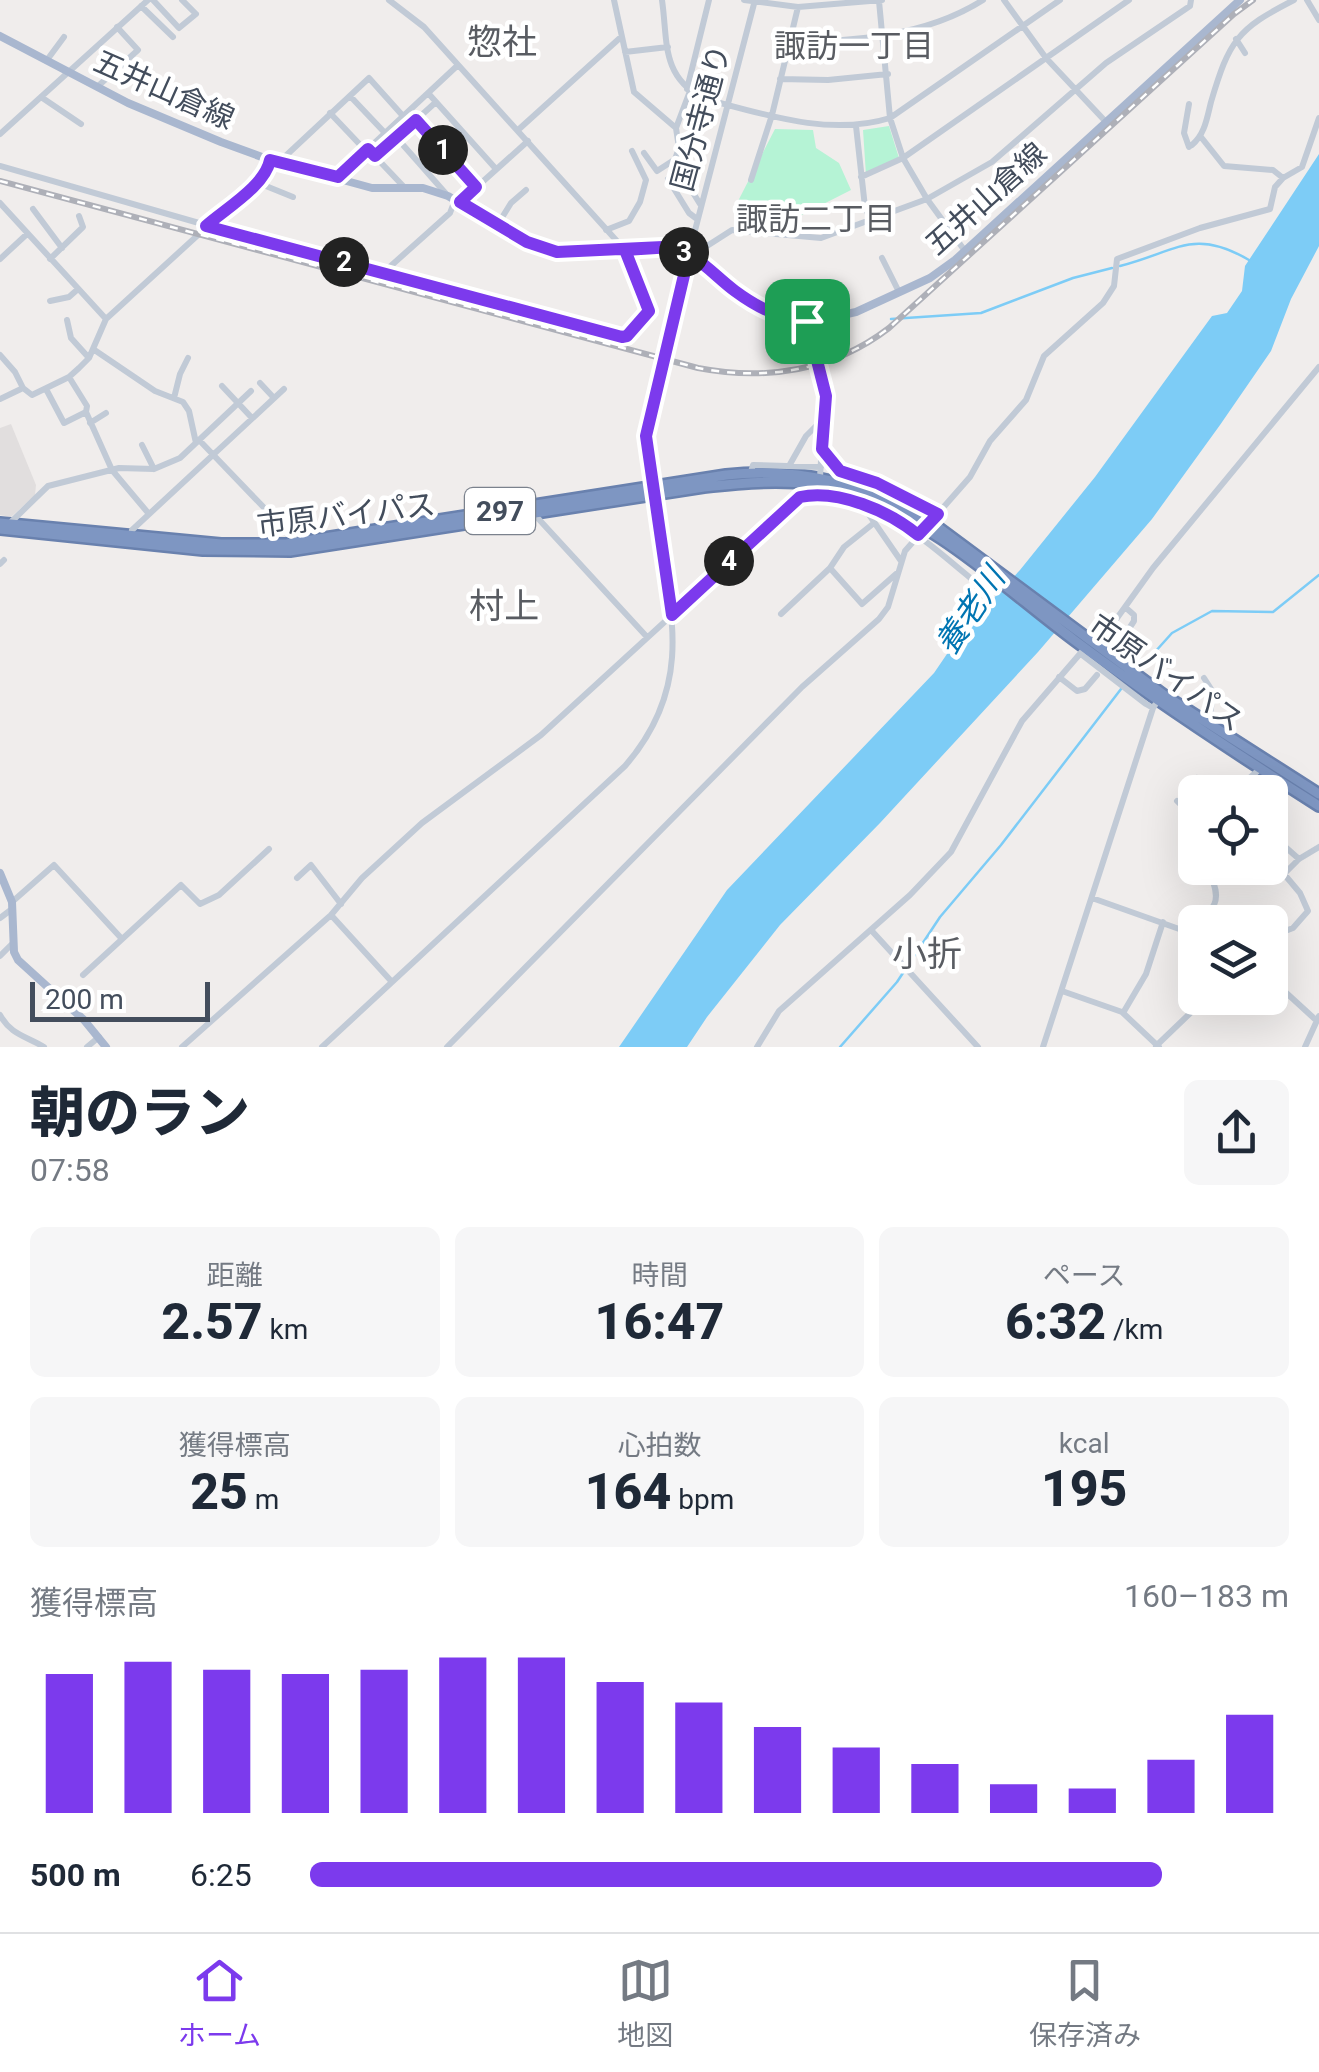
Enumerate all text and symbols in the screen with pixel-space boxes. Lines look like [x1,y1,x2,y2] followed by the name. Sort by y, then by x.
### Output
[467,22,537,63] district label: 惣社
[774,27,934,65] district label: 諏訪一丁目
[664,41,737,195] street label: 国分寺通り
[89,43,240,136] street label: 五井山倉線
[418,125,468,175] pin: 1
[435,133,451,166] text: 1
[918,135,1053,262] street label: 五井山倉線
[736,200,896,238] district label: 諏訪二丁目
[659,227,709,277] pin: 3
[676,235,692,268] text: 3
[319,237,369,287] pin: 2
[336,245,352,278] text: 2
[765,279,850,364] pin
[780,294,835,349] icon: arrive
[255,486,437,543] street label: 市原バイパス
[465,488,535,534] road number: 297
[704,536,754,586] pin: 4
[721,544,737,577] text: 4
[927,558,1014,661] water label: 養老川
[469,586,539,627] district label: 村上
[1083,607,1250,738] street label: 市原バイパス
[1178,775,1288,1015] map controls
[1178,775,1288,885] button: locate
[1178,905,1288,1015] button: layers
[892,934,962,975] district label: 小折
[30,977,210,1021] scale bar
[45,983,124,1016] text: 200 m
[1184,1080,1289,1185] button: share
[30,1081,250,1145] text: 朝のラン
[30,1151,110,1189] text: 07:58
[207,1259,263,1292] text: 距離
[631,1259,688,1292] text: 時間
[1043,1259,1125,1292] text: ペース
[161,1293,263,1351] text: 2.57
[595,1293,724,1351] text: 16:47
[1005,1293,1106,1351] text: 6:32
[263,1313,308,1346] text: km
[1106,1313,1163,1346] text: /km
[1059,1427,1109,1460] text: kcal
[179,1429,291,1462] text: 獲得標高
[617,1429,702,1462] text: 心拍数
[1041,1460,1127,1518] text: 195
[190,1463,248,1521] text: 25
[585,1463,671,1521] text: 164
[248,1483,279,1516] text: m
[671,1483,734,1516] text: bpm
[1124,1577,1289,1615] text: 160–183 m
[30,1584,158,1622] text: 獲得標高
[30,1856,121,1894] text: 500 m
[190,1856,252,1894] text: 6:25
[178,1953,261,2053] tab: ホーム
[617,1953,673,2053] tab: 地図
[1029,1953,1141,2053] tab: 保存済み

